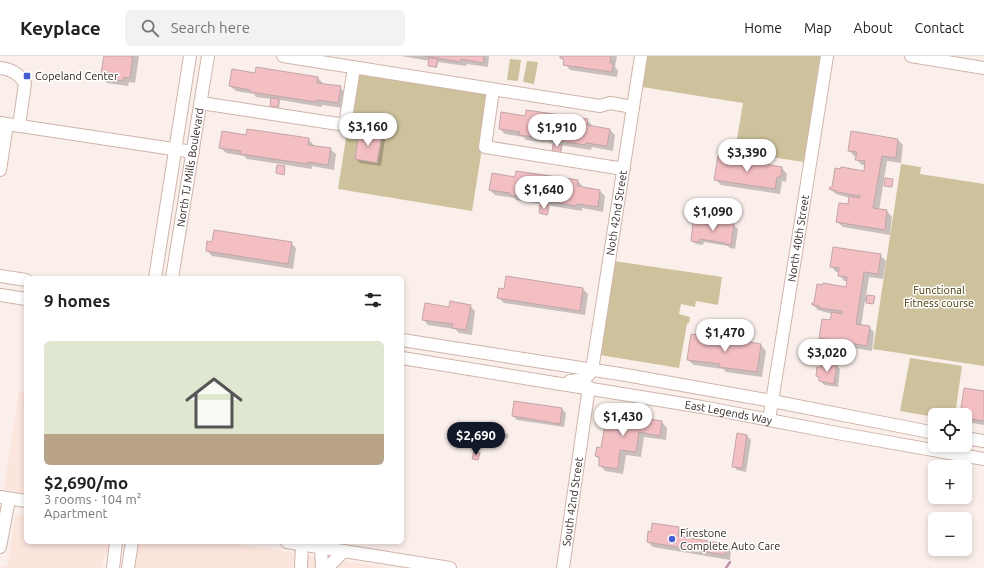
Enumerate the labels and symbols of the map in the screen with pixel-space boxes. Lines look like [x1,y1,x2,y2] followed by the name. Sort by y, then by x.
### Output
[35,70,119,82] place label: Copeland Center
[22,71,32,81] marker: Copeland Center
[174,107,205,228] street label: North TJ Mills Boulevard
[335,113,401,147] pin: $3,160
[524,114,590,148] pin: $1,910
[714,139,780,173] pin: $3,390
[604,169,629,256] street label: Noth 42nd Street
[511,176,577,210] pin: $1,640
[785,193,811,283] street label: North 40th Street
[680,198,746,232] pin: $1,090
[904,284,974,309] park label: Functional Fitness course
[692,319,758,353] pin: $1,470
[794,339,860,373] pin: $3,020
[684,398,774,427] street label: East Legends Way
[590,403,656,437] pin: $1,430
[443,422,509,456] pin: $2,690
[560,456,585,547] street label: South 42nd Street
[680,527,780,552] place label: Firestone Complete Auto Care
[667,534,677,544] marker: Firestone Complete Auto Care

